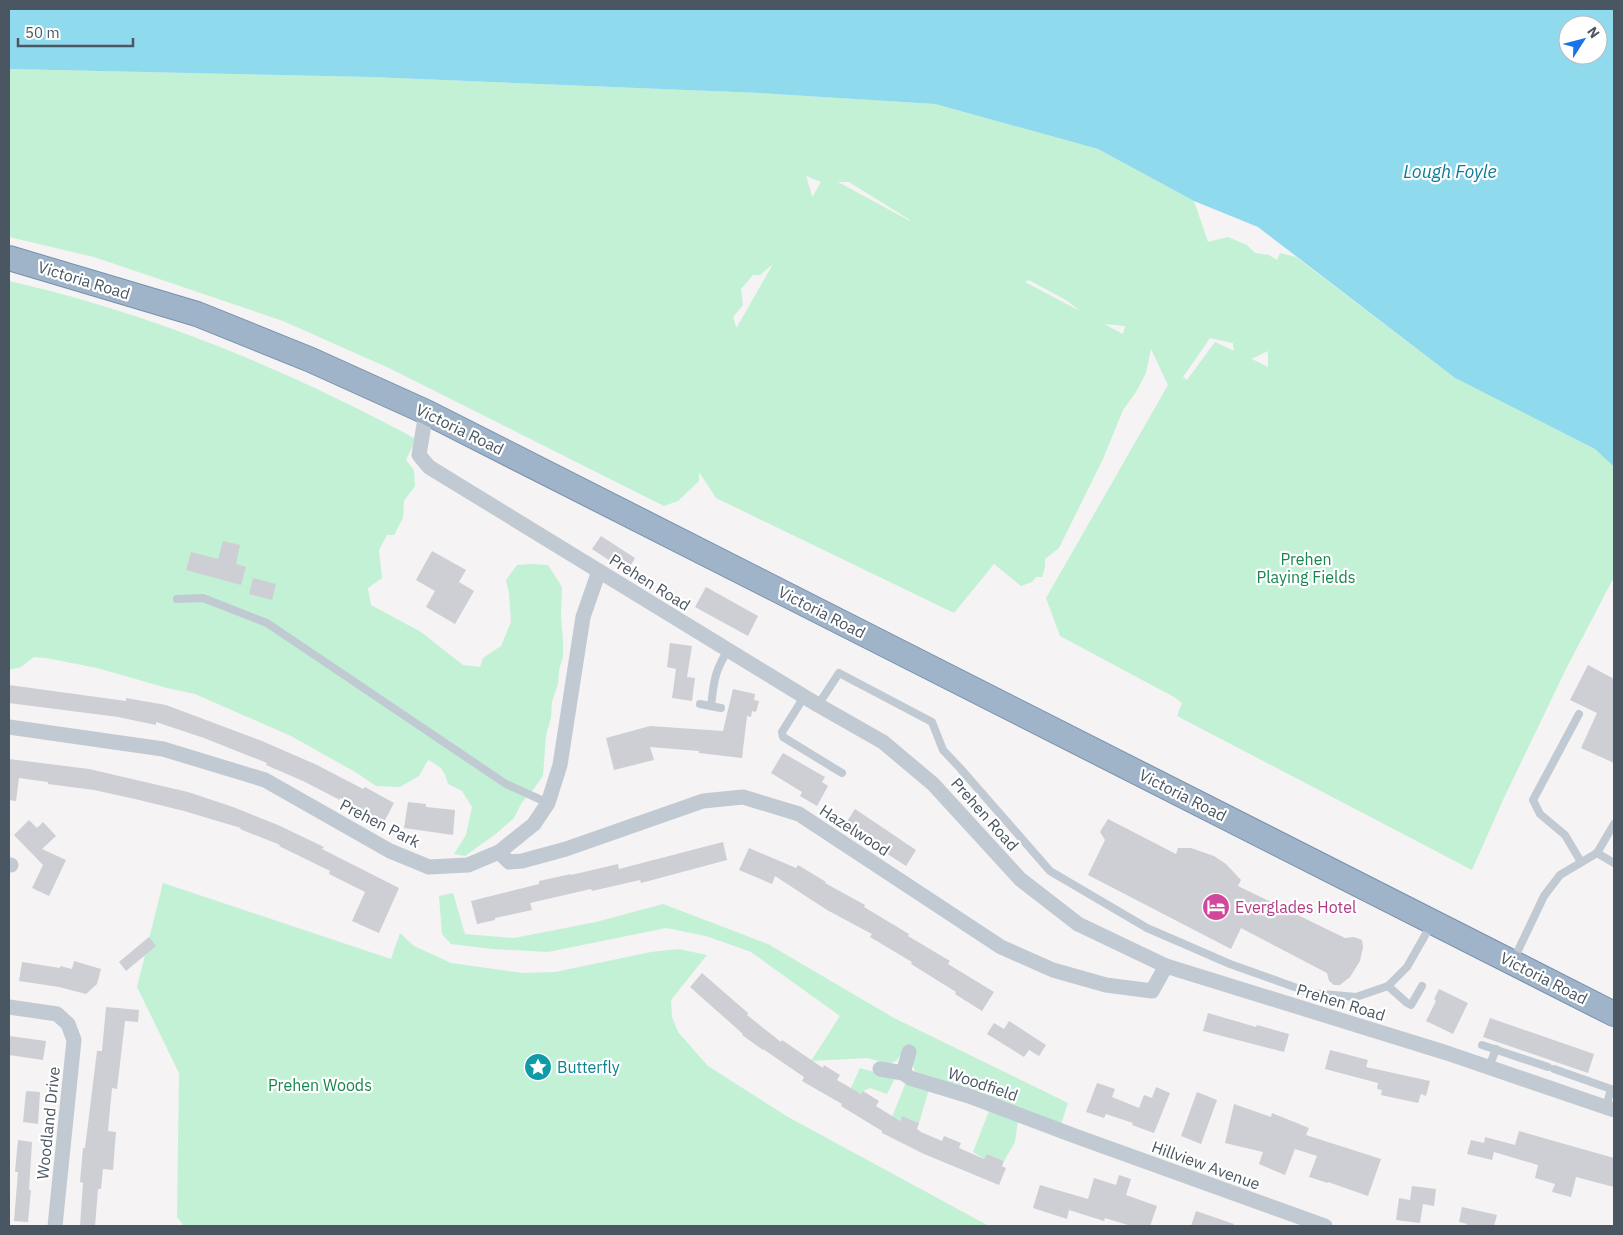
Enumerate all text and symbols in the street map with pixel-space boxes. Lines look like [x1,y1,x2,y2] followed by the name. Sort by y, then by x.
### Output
[18,15,132,47] scale bar
[1558,15,1608,65] north arrow
[25,23,60,42] text: 50 m
[1583,23,1604,42] text: N
[1403,160,1497,183] water label: Lough Foyle
[36,257,132,303] street label: Victoria Road
[413,399,507,459] street label: Victoria Road
[606,549,694,615] street label: Prehen Road
[1257,549,1355,587] park label: Prehen Playing Fields
[775,581,869,643] street label: Victoria Road
[1136,764,1230,826] street label: Victoria Road
[947,773,1023,855] street label: Prehen Road
[337,794,424,852] street label: Prehen Park
[816,800,894,860] street label: Hazelwood
[1201,892,1231,922] hotel icon: Everglades Hotel
[1235,897,1356,917] place label: Everglades Hotel
[1497,947,1591,1009] street label: Victoria Road
[1294,979,1388,1025] street label: Prehen Road
[523,1052,553,1082] place icon: Butterfly
[557,1057,620,1077] place label: Butterfly
[945,1063,1021,1105] street label: Woodfield
[32,1065,64,1180] street label: Woodland Drive
[268,1075,372,1095] park label: Prehen Woods
[1149,1136,1263,1194] street label: Hillview Avenue

